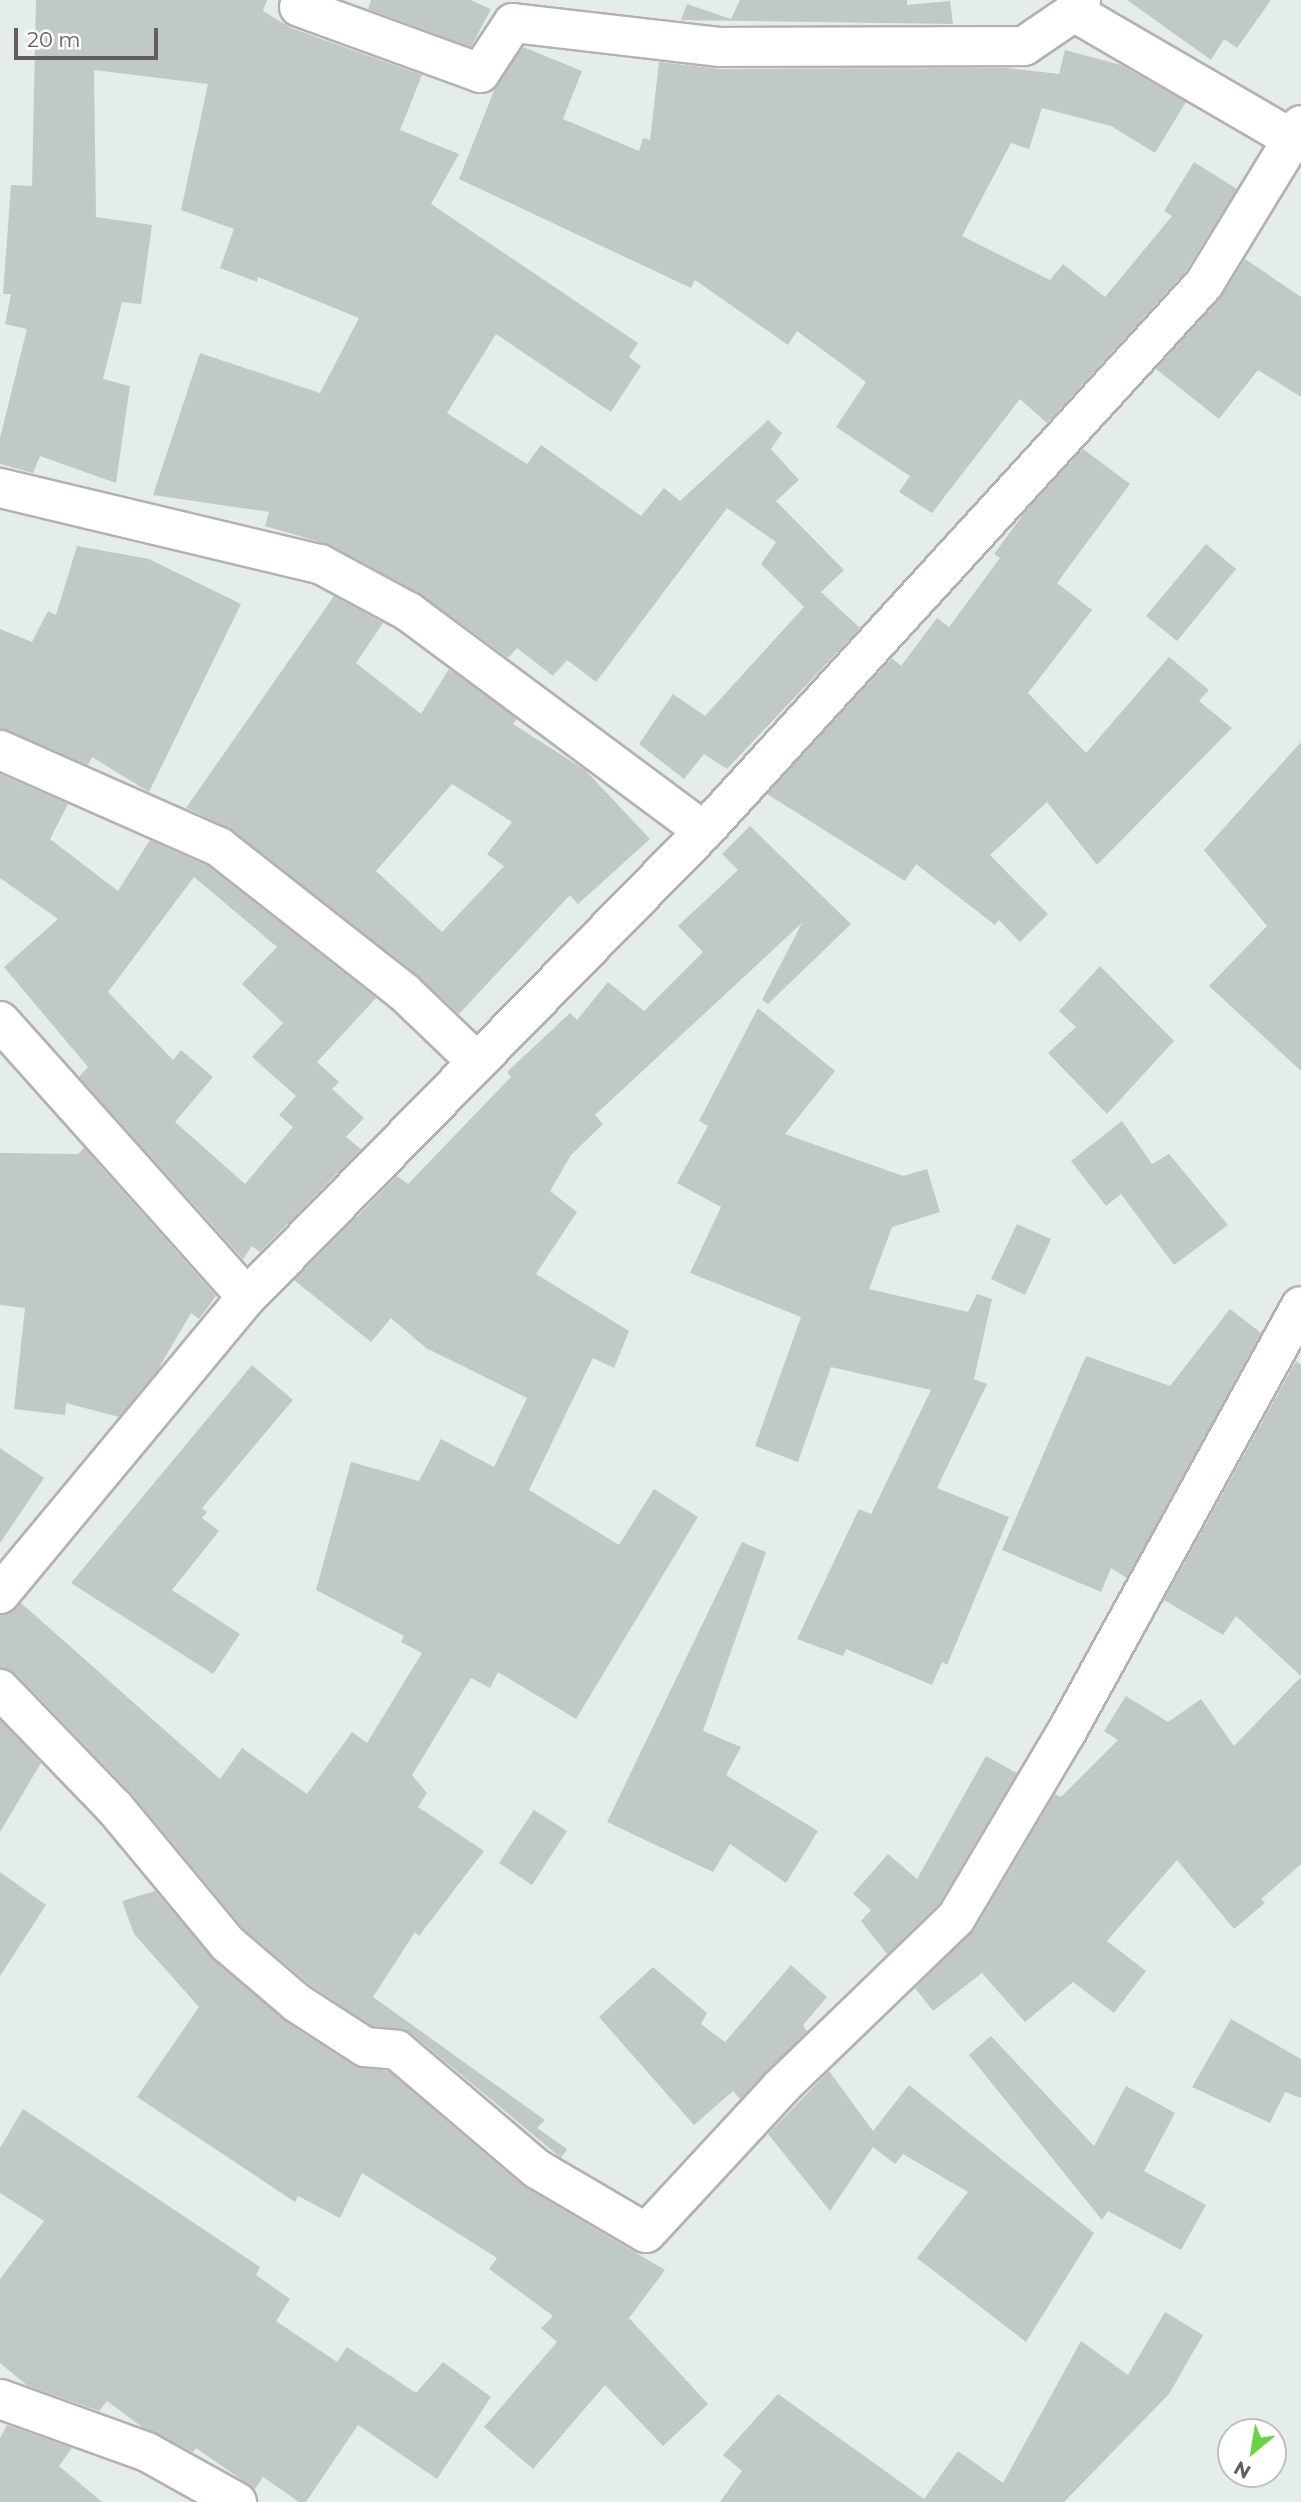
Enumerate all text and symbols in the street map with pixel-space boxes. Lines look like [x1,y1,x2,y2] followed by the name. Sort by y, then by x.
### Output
[18,14,161,58] scale bar
[27,27,81,52] text: 20 m
[1217,2418,1287,2488] north arrow
[1230,2456,1255,2484] text: N

